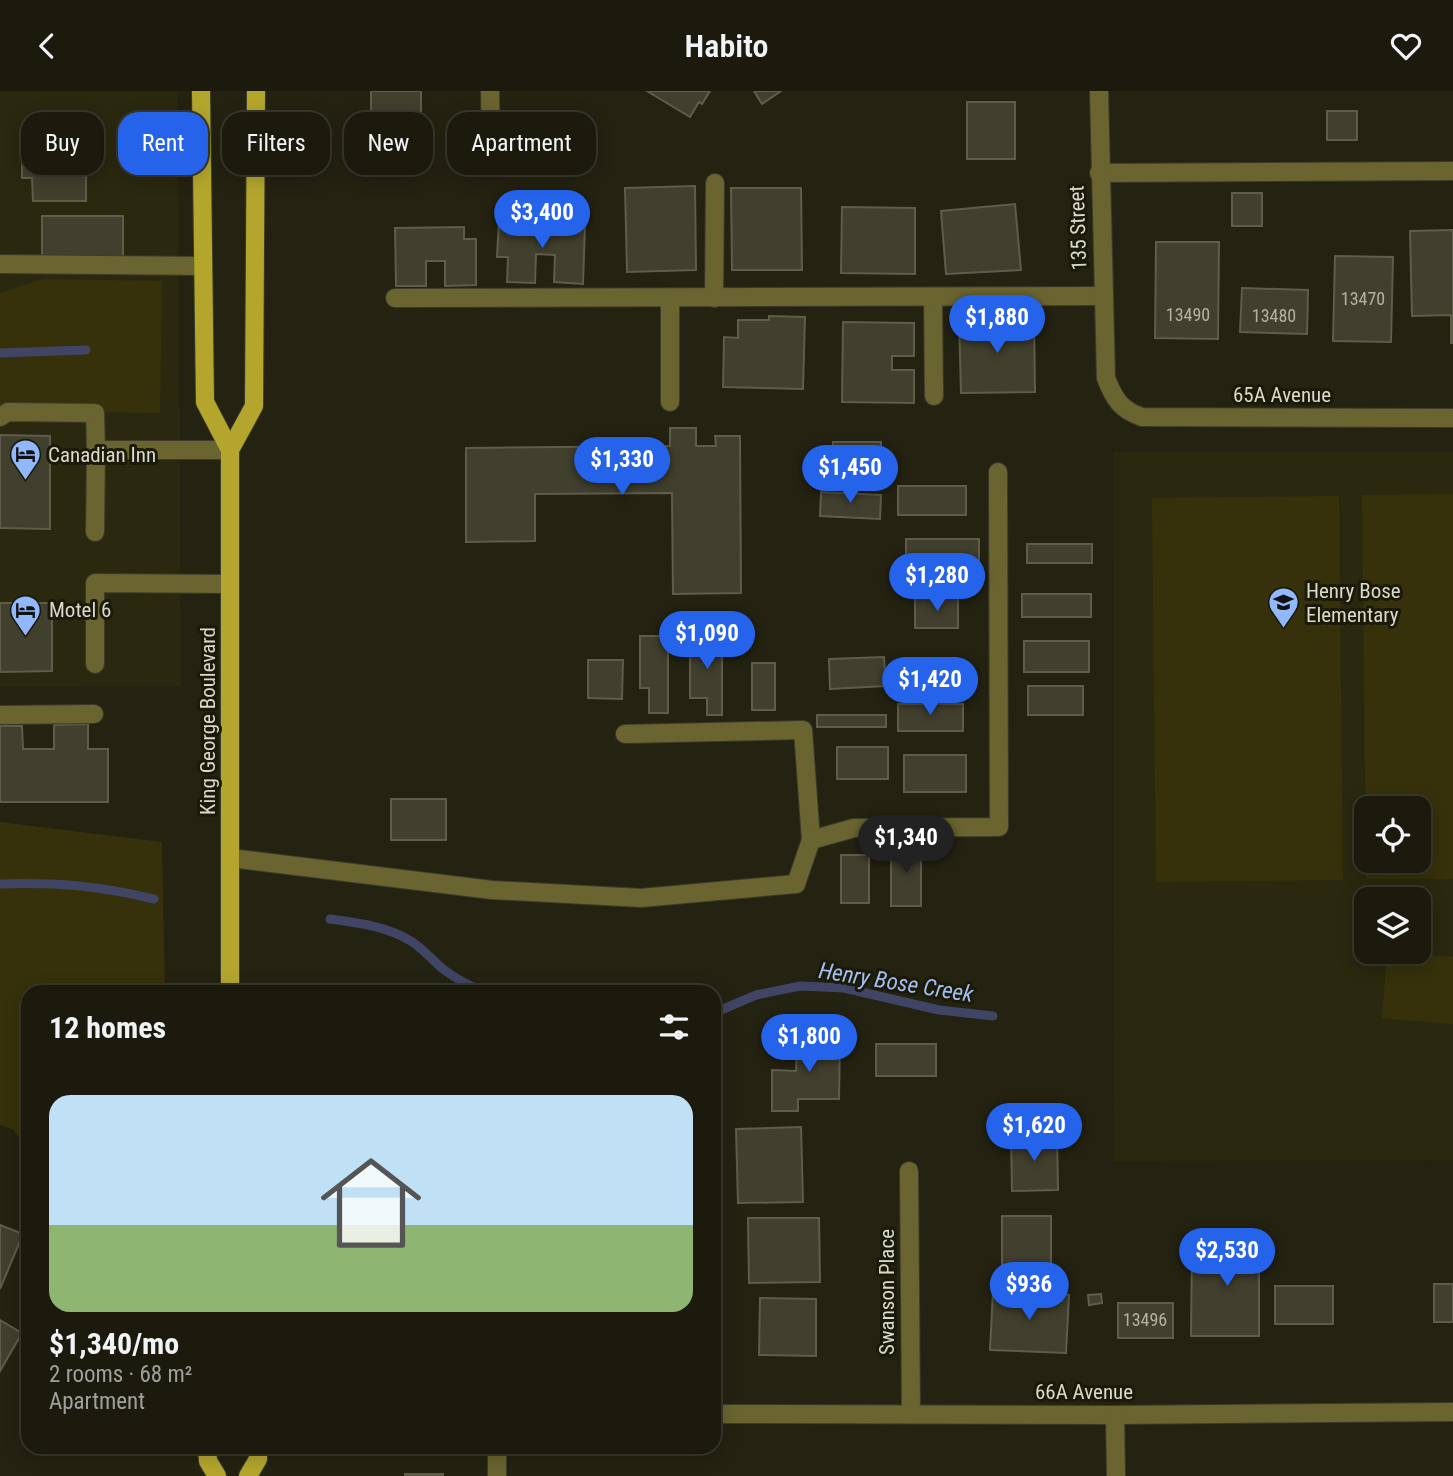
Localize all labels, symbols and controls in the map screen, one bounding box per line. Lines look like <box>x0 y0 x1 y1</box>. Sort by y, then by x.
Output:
icon: back <box>28 27 66 65</box>
text: Habito <box>685 27 768 65</box>
icon: heart <box>1387 27 1425 65</box>
chip: Buy <box>21 112 104 175</box>
chip: Rent <box>118 112 208 175</box>
chip: Filters <box>222 112 330 175</box>
chip: New <box>344 112 433 175</box>
chip: Apartment <box>447 112 596 175</box>
street label: 135 Street <box>1065 185 1091 271</box>
pin: $3,400 <box>485 191 599 250</box>
text: $3,400 <box>510 199 574 226</box>
house number: 13470 <box>1341 288 1385 309</box>
pin: $1,880 <box>940 295 1054 355</box>
text: $1,880 <box>965 304 1029 331</box>
house number: 13490 <box>1166 304 1210 325</box>
house number: 13480 <box>1252 305 1296 326</box>
street label: 65A Avenue <box>1233 383 1331 407</box>
pin: $1,330 <box>565 437 679 497</box>
hotel icon: Canadian Inn <box>8 438 42 482</box>
place label: Canadian Inn <box>48 443 156 467</box>
pin: $1,450 <box>793 445 907 505</box>
text: $1,330 <box>590 446 654 473</box>
text: $1,450 <box>818 454 882 481</box>
pin: $1,280 <box>880 553 994 613</box>
text: $1,280 <box>905 562 969 589</box>
place label: Henry Bose Elementary <box>1306 579 1401 627</box>
school or university icon: Henry Bose Elementary <box>1266 586 1300 630</box>
hotel icon: Motel 6 <box>9 593 43 637</box>
place label: Motel 6 <box>49 598 111 622</box>
pin: $1,090 <box>650 611 764 671</box>
text: $1,090 <box>675 620 739 647</box>
street label: King George Boulevard <box>196 627 220 815</box>
pin: $1,420 <box>873 657 987 717</box>
text: $1,420 <box>898 666 962 693</box>
map controls <box>1354 796 1431 964</box>
button: locate <box>1354 796 1431 873</box>
pin: $1,340 <box>849 815 963 875</box>
text: $1,340 <box>874 824 938 851</box>
button: layers <box>1354 887 1431 964</box>
water label: Henry Bose Creek <box>817 957 976 1008</box>
icon: filters <box>655 1008 693 1046</box>
text: 12 homes <box>49 1010 166 1045</box>
pin: $1,800 <box>752 1014 866 1074</box>
text: $1,800 <box>777 1023 841 1050</box>
pin: $1,620 <box>977 1103 1091 1163</box>
text: $1,620 <box>1002 1112 1066 1139</box>
icon: home <box>308 1140 434 1266</box>
street label: Swanson Place <box>875 1229 899 1355</box>
pin: $2,530 <box>1170 1229 1284 1288</box>
text: $2,530 <box>1195 1237 1259 1264</box>
pin: $936 <box>988 1263 1070 1322</box>
text: $936 <box>1006 1271 1052 1298</box>
house number: 13496 <box>1123 1309 1167 1330</box>
text: $1,340/mo <box>49 1326 179 1361</box>
text: 2 rooms · 68 m² <box>49 1361 192 1388</box>
street label: 66A Avenue <box>1035 1380 1133 1404</box>
text: Apartment <box>49 1388 145 1415</box>

